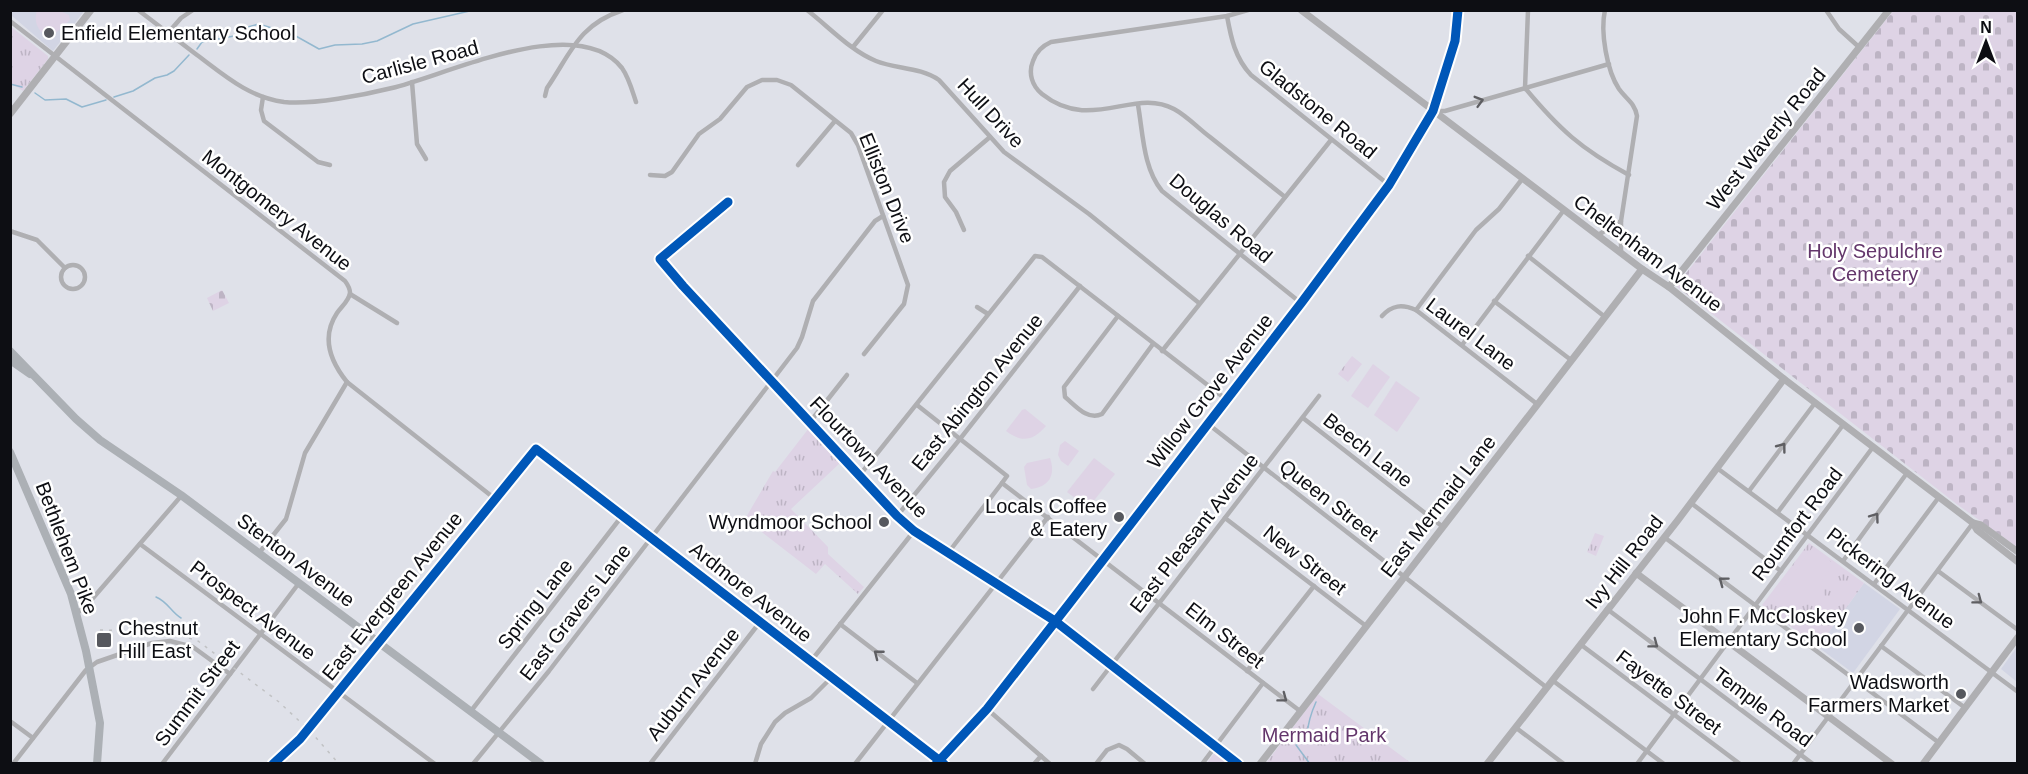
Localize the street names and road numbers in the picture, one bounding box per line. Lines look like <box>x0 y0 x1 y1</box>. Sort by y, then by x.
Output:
street label: Carlisle Road <box>359 36 481 88</box>
street label: Gladstone Road <box>1255 55 1381 163</box>
street label: West Waverly Road <box>1702 64 1830 214</box>
street label: Hull Drive <box>953 74 1029 152</box>
street label: Elliston Drive <box>855 130 919 246</box>
street label: Montgomery Avenue <box>198 145 356 275</box>
street label: Douglas Road <box>1165 169 1277 267</box>
street label: Cheltenham Avenue <box>1570 190 1726 316</box>
street label: Laurel Lane <box>1422 293 1520 375</box>
street label: East Abington Avenue <box>907 309 1047 475</box>
street label: Willow Grove Avenue <box>1143 309 1277 473</box>
street label: Flourtown Avenue <box>806 392 932 522</box>
street label: Beech Lane <box>1319 408 1417 492</box>
street label: East Mermaid Lane <box>1376 431 1500 581</box>
street label: East Pleasant Avenue <box>1125 449 1263 617</box>
street label: Queen Street <box>1275 455 1383 546</box>
street label: Roumfort Road <box>1747 463 1847 585</box>
street label: Bethlehem Pike <box>32 479 102 617</box>
street label: East Evergreen Avenue <box>317 508 467 684</box>
street label: Stenton Avenue <box>233 509 359 611</box>
street label: Ivy Hill Road <box>1581 511 1667 613</box>
street label: New Street <box>1259 521 1351 599</box>
street label: Pickering Avenue <box>1823 523 1959 633</box>
street label: Ardmore Avenue <box>686 538 816 646</box>
street label: East Gravers Lane <box>515 540 635 684</box>
street label: Spring Lane <box>493 555 577 653</box>
street label: Prospect Avenue <box>186 556 320 664</box>
street label: Elm Street <box>1181 598 1269 673</box>
street label: Auburn Avenue <box>642 623 744 745</box>
street label: Summit Street <box>150 635 244 750</box>
street label: Fayette Street <box>1612 645 1726 739</box>
street label: Temple Road <box>1709 663 1817 751</box>

